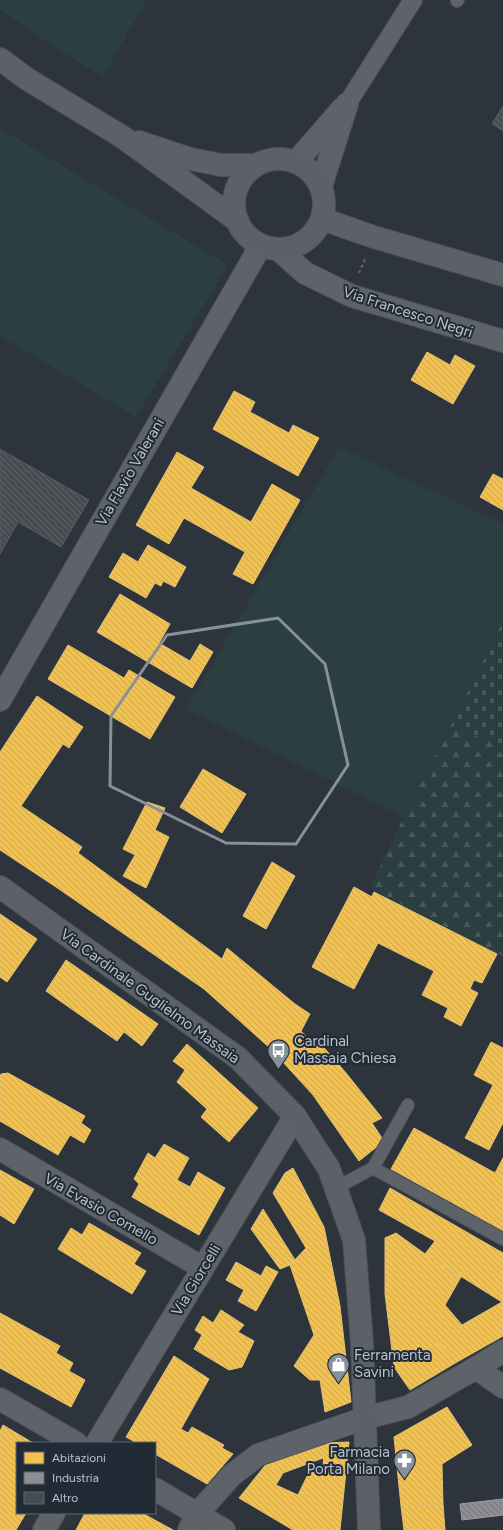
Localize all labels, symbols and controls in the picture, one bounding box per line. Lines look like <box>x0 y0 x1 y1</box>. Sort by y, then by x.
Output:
street label: Via Francesco Negri <box>341 283 475 341</box>
street label: Via Flavio Valerani <box>92 415 168 529</box>
street label: Via Cardinale Guglielmo Massaia <box>57 925 243 1067</box>
place label: Cardinal Massaia Chiesa <box>294 1032 396 1067</box>
bus stop icon: Cardinal Massaia Chiesa <box>266 1037 292 1070</box>
street label: Via Evasio Comello <box>41 1169 161 1249</box>
street label: Via Giorcelli <box>168 1241 224 1319</box>
place label: Ferramenta Savini <box>354 1346 431 1381</box>
shop icon: Ferramenta Savini <box>326 1351 352 1384</box>
legend <box>16 1442 156 1514</box>
place label: Farmacia Porta Milano <box>307 1443 390 1478</box>
pharmacy icon: Farmacia Porta Milano <box>392 1448 418 1481</box>
text: Abitazioni <box>52 1451 106 1465</box>
text: Industria <box>52 1471 99 1485</box>
text: Altro <box>52 1491 78 1505</box>

